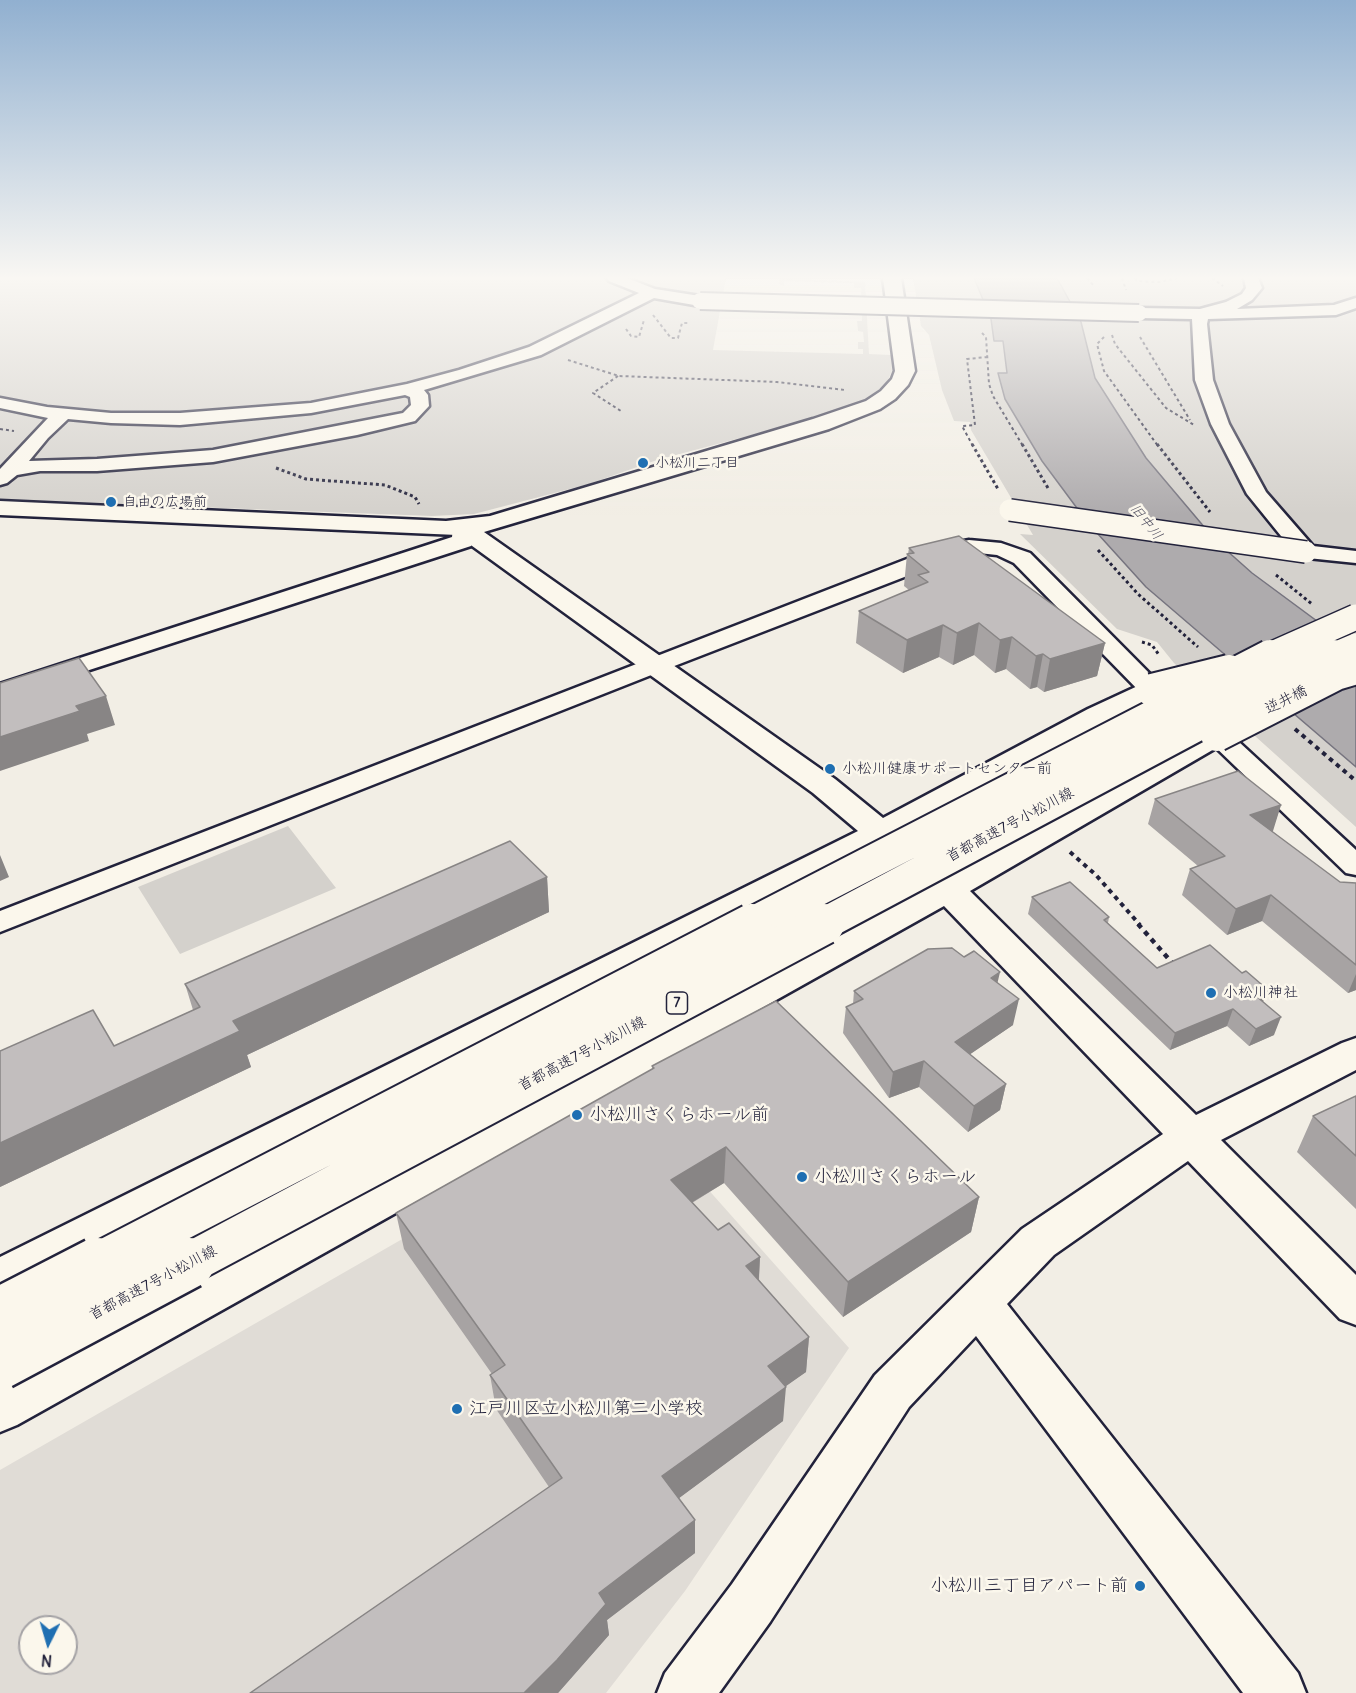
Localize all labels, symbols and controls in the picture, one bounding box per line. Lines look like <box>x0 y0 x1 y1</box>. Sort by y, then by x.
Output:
place label: 小松川二丁目 <box>655 455 739 471</box>
marker: 小松川二丁目 <box>636 456 650 470</box>
place label: 自由の広場前 <box>123 494 207 510</box>
marker: 自由の広場前 <box>104 495 118 509</box>
water label: 旧中川 <box>1126 500 1166 544</box>
street label: 逆井橋 <box>1262 682 1310 718</box>
place label: 小松川健康サポートセンター前 <box>842 760 1052 778</box>
marker: 小松川健康サポートセンター前 <box>823 762 837 776</box>
street label: 首都高速7号小松川線 <box>943 784 1077 866</box>
place label: 小松川神社 <box>1223 984 1298 1002</box>
marker: 小松川神社 <box>1204 986 1218 1000</box>
road number: 7 <box>666 992 688 1014</box>
street label: 首都高速7号小松川線 <box>515 1013 649 1095</box>
place label: 小松川さくらホール前 <box>589 1104 769 1126</box>
marker: 小松川さくらホール前 <box>570 1108 584 1122</box>
place label: 小松川さくらホール <box>814 1166 976 1188</box>
marker: 小松川さくらホール <box>795 1170 809 1184</box>
street label: 首都高速7号小松川線 <box>86 1242 220 1324</box>
place label: 江戸川区立小松川第二小学校 <box>469 1398 703 1420</box>
marker: 江戸川区立小松川第二小学校 <box>450 1402 464 1416</box>
place label: 小松川三丁目アパート前 <box>930 1575 1128 1597</box>
marker: 小松川三丁目アパート前 <box>1133 1579 1147 1593</box>
north arrow <box>18 1615 78 1675</box>
text: N <box>40 1650 53 1671</box>

